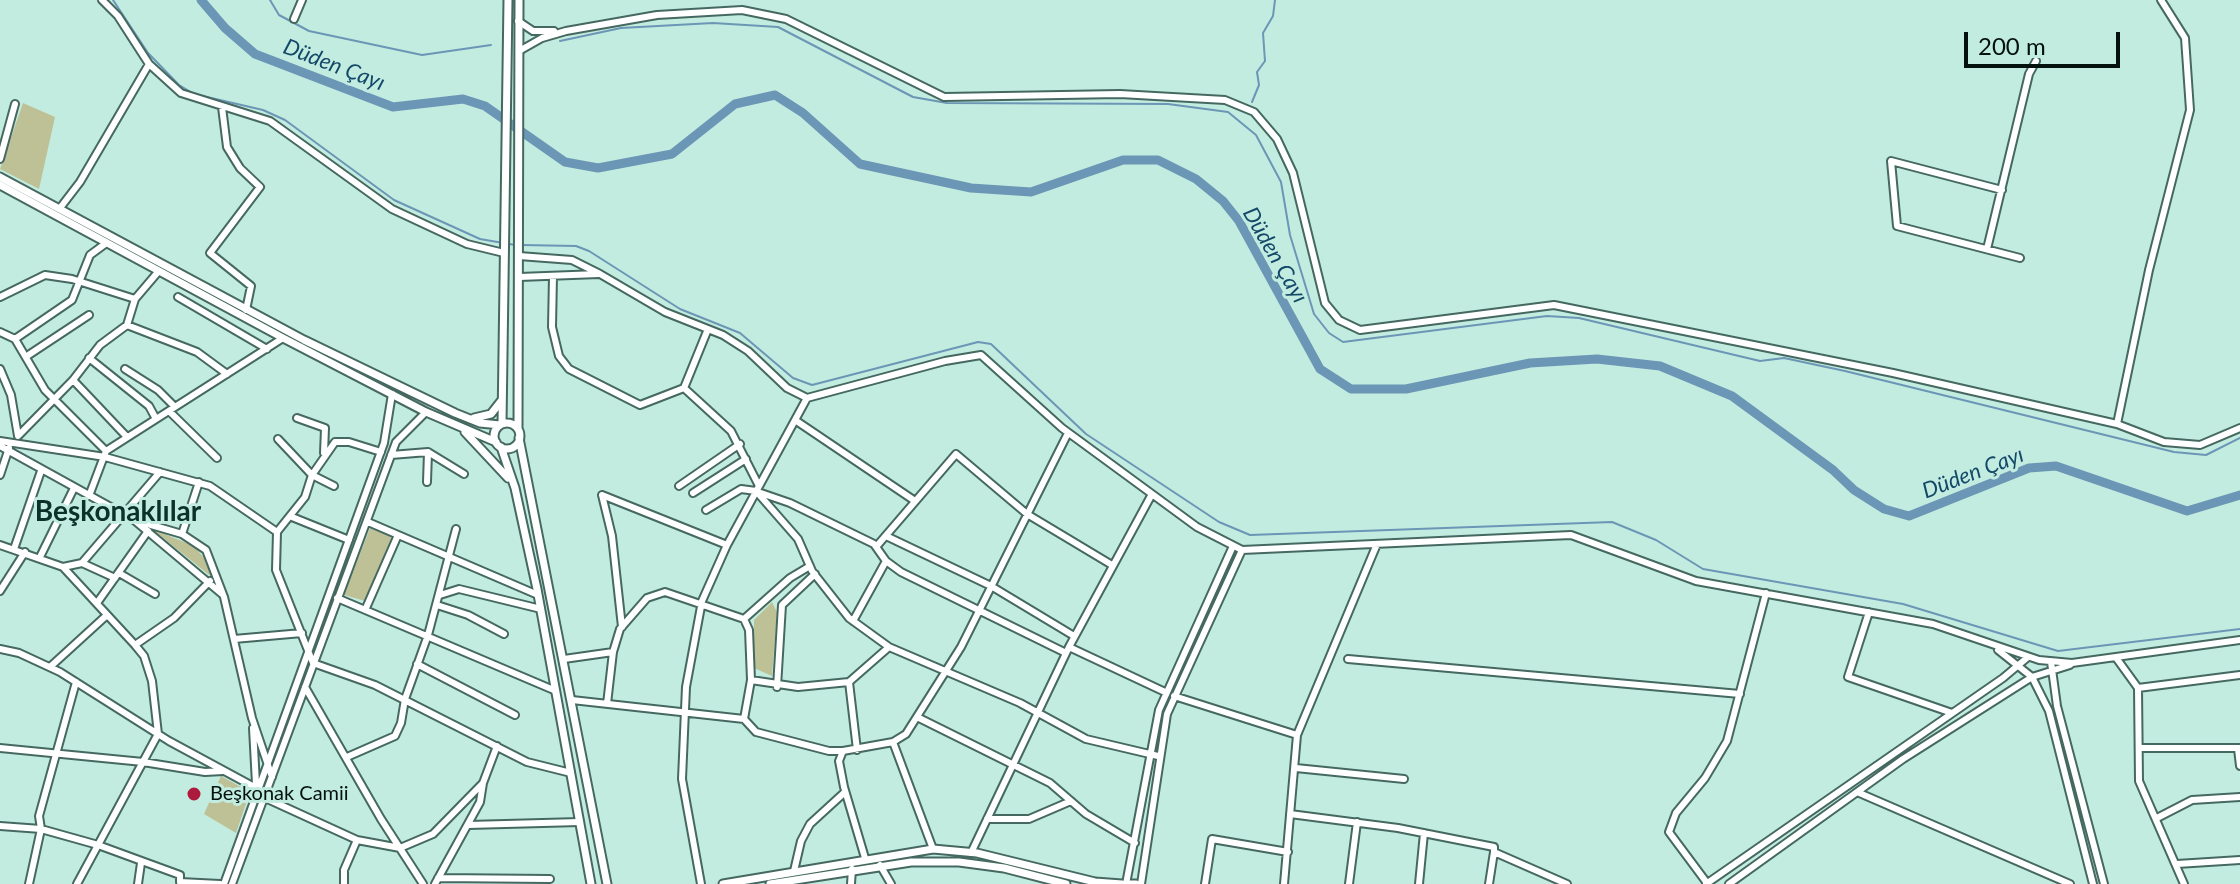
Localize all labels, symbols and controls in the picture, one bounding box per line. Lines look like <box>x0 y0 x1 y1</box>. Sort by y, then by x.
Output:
scale bar <box>1968 16 2124 66</box>
text: 200 m <box>1978 31 2046 60</box>
water label: Düden Çayı <box>280 34 388 96</box>
water label: Düden Çayı <box>1237 202 1313 308</box>
water label: Düden Çayı <box>1919 442 2027 504</box>
district label: Beşkonaklılar <box>35 495 201 529</box>
place label: Beşkonak Camii <box>210 782 349 806</box>
marker: Beşkonak Camii <box>185 785 203 803</box>

